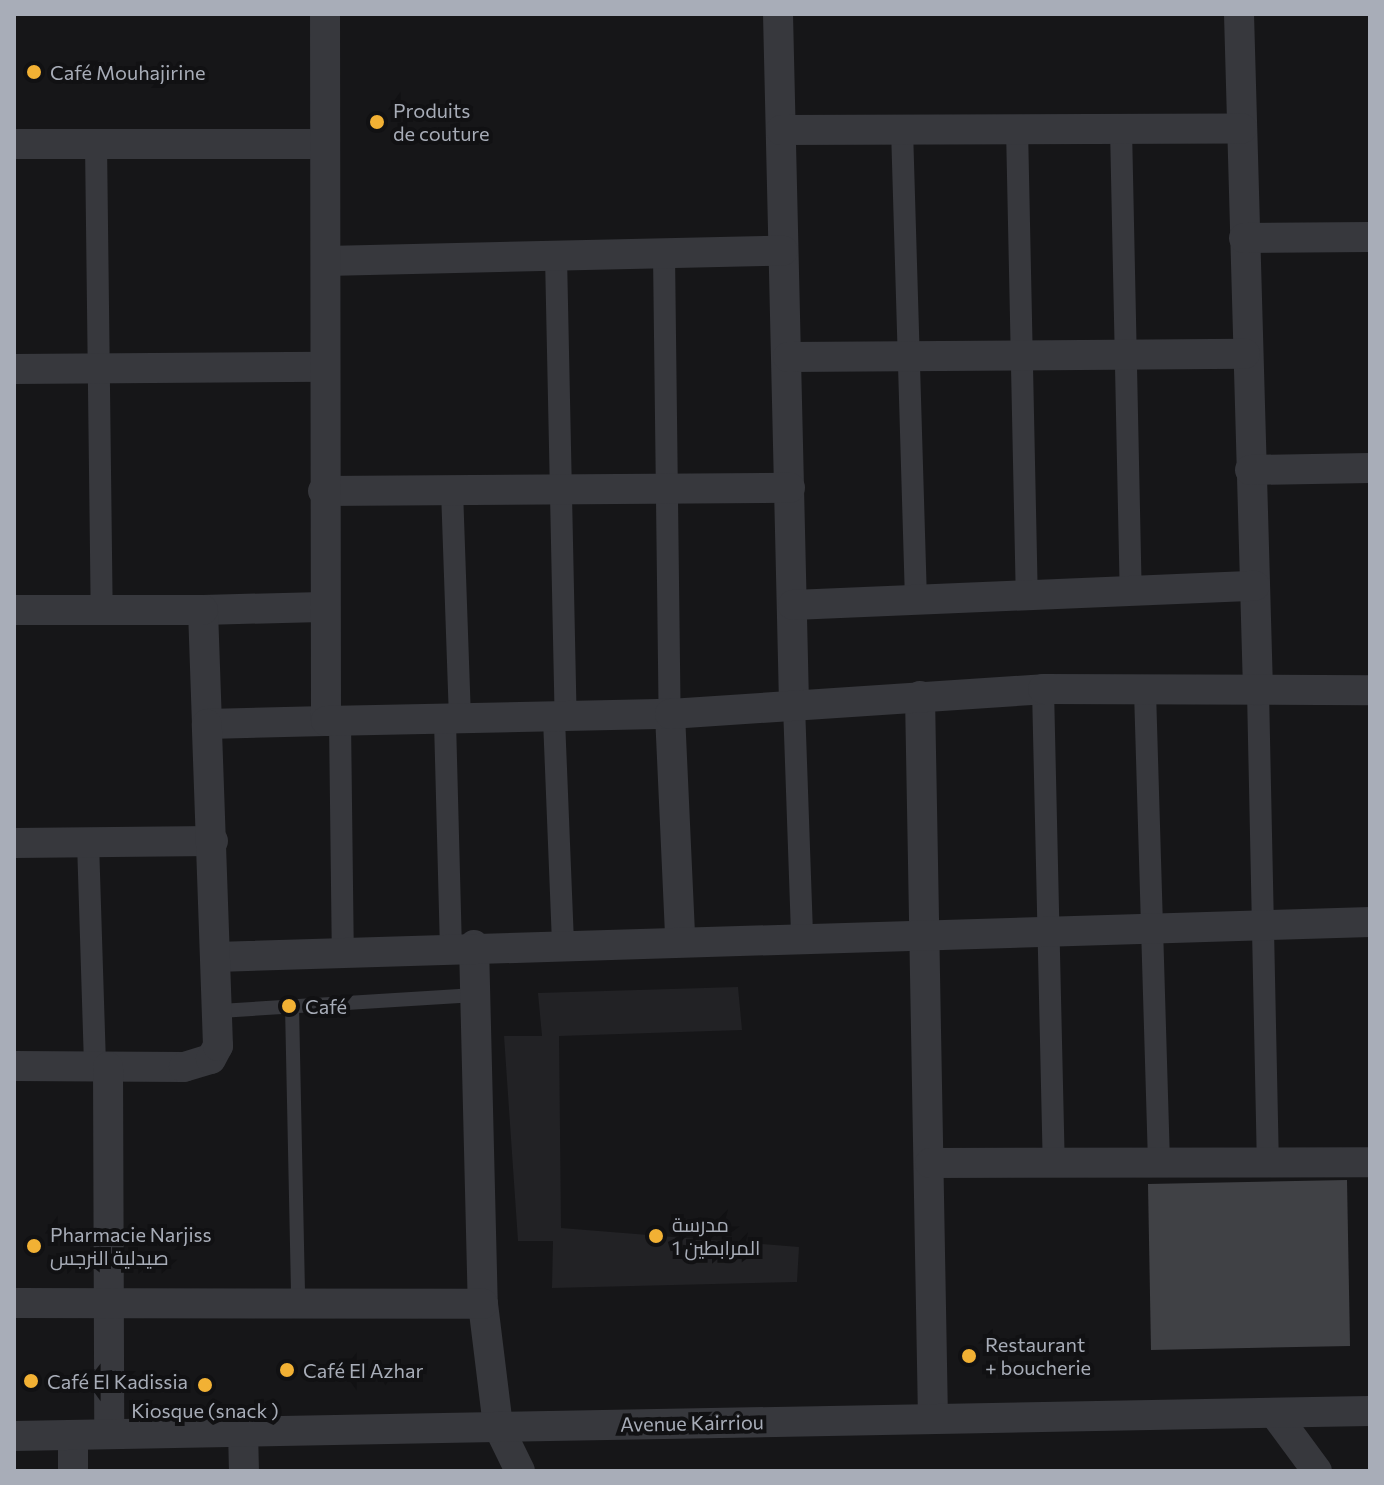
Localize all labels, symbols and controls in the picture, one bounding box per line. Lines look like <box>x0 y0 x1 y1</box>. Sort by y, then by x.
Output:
place label: Café Mouhajirine <box>50 60 205 84</box>
marker: Café Mouhajirine <box>25 63 43 81</box>
place label: Produits de couture <box>393 98 490 145</box>
marker: Produits de couture <box>368 113 386 131</box>
place label: Café <box>305 994 347 1018</box>
marker: Café <box>280 997 298 1015</box>
place label: مدرسة المرابطين 1 <box>672 1212 760 1259</box>
place label: Pharmacie Narjiss صيدلية النرجس <box>50 1222 212 1269</box>
marker: مدرسة المرابطين 1 <box>647 1227 665 1245</box>
marker: Pharmacie Narjiss صيدلية النرجس <box>25 1237 43 1255</box>
place label: Restaurant + boucherie <box>985 1332 1091 1379</box>
marker: Restaurant + boucherie <box>960 1347 978 1365</box>
place label: Café El Azhar <box>303 1358 423 1382</box>
marker: Café El Azhar <box>278 1361 296 1379</box>
place label: Café El Kadissia <box>47 1369 188 1393</box>
marker: Café El Kadissia <box>22 1372 40 1390</box>
marker: Kiosque (snack ) <box>196 1376 214 1394</box>
place label: Kiosque (snack ) <box>131 1398 279 1422</box>
street label: Avenue Kairriou <box>620 1410 764 1436</box>

